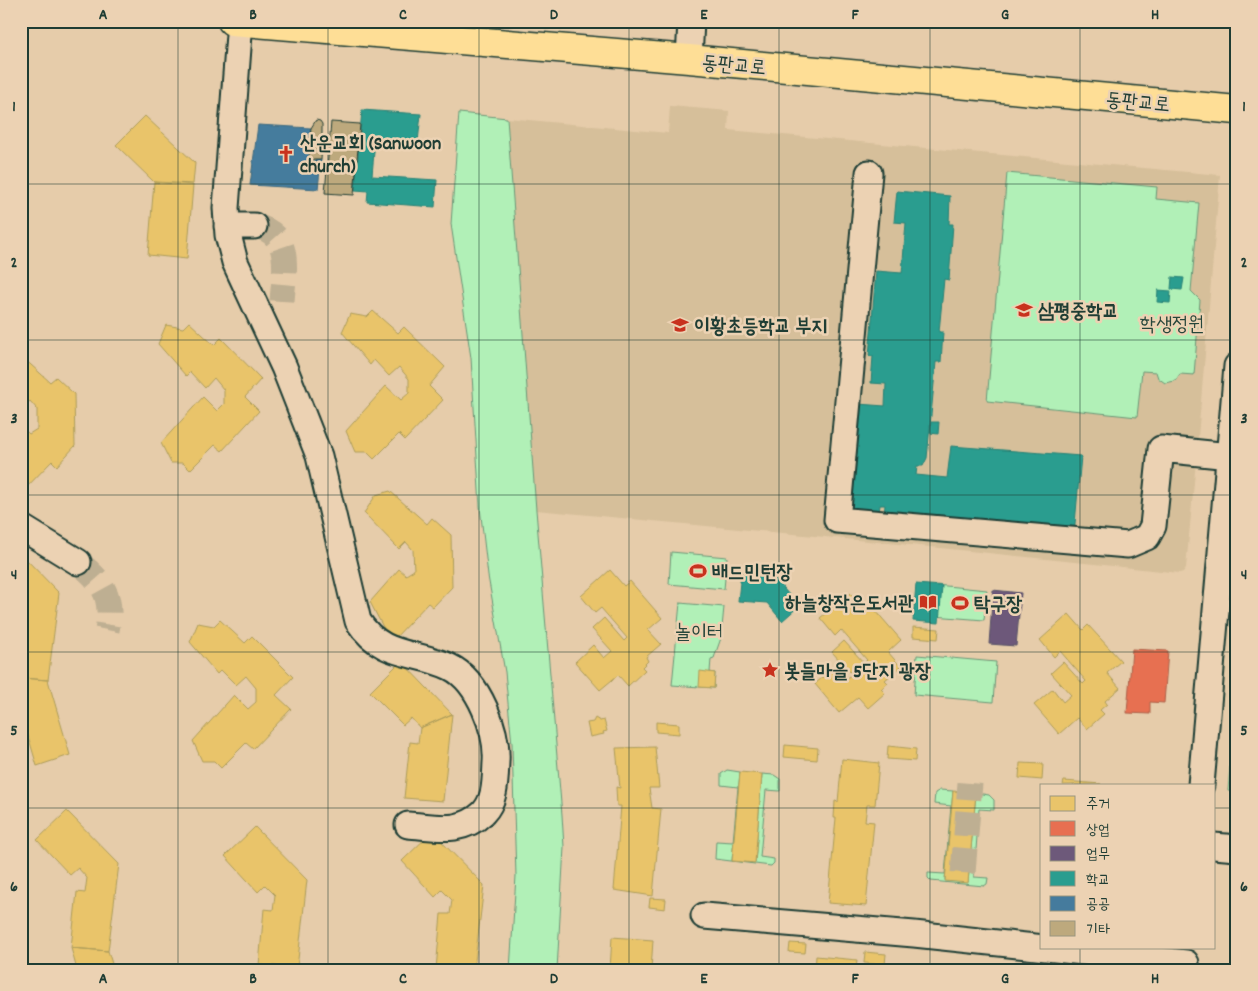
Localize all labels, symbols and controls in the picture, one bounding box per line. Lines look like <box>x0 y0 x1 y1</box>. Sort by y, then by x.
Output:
text: A <box>99 4 108 27</box>
text: B <box>249 4 257 27</box>
text: C <box>399 4 407 27</box>
text: D <box>550 4 559 27</box>
text: E <box>700 4 708 27</box>
text: F <box>851 4 859 27</box>
text: G <box>1001 4 1009 27</box>
text: H <box>1151 4 1159 27</box>
street label: 동판교로 <box>700 50 767 84</box>
street label: 동판교로 <box>1104 87 1171 121</box>
text: 1 <box>12 96 16 119</box>
text: 1 <box>1242 96 1246 119</box>
place label: 산운교회 (Sanwoon church) <box>300 131 441 182</box>
church icon: 산운교회 (Sanwoon church) <box>276 144 296 164</box>
text: 2 <box>11 252 18 275</box>
text: 2 <box>1241 252 1248 275</box>
place label: 삼평중학교 <box>1038 299 1118 327</box>
school or university icon: 삼평중학교 <box>1014 300 1034 320</box>
park label: 학생정원 <box>1140 312 1204 340</box>
place label: 이황초등학교 부지 <box>694 314 827 342</box>
school or university icon: 이황초등학교 부지 <box>670 315 690 335</box>
text: 3 <box>10 408 18 431</box>
text: 3 <box>1240 408 1248 431</box>
place label: 배드민턴장 <box>712 560 792 588</box>
sports icon: 배드민턴장 <box>688 561 708 581</box>
text: 4 <box>11 564 17 587</box>
text: 4 <box>1241 564 1247 587</box>
place label: 하늘창작은도서관 <box>785 591 914 619</box>
library icon: 하늘창작은도서관 <box>918 592 938 612</box>
place label: 탁구장 <box>974 592 1022 620</box>
sports icon: 탁구장 <box>950 593 970 613</box>
park label: 놀이터 <box>675 620 723 648</box>
place label: 봇들마을 5단지 광장 <box>784 659 931 687</box>
place icon: 봇들마을 5단지 광장 <box>760 660 780 680</box>
text: 5 <box>10 720 18 743</box>
text: 5 <box>1240 720 1248 743</box>
legend <box>1040 784 1216 948</box>
text: 주거 <box>1086 794 1110 816</box>
text: 상업 <box>1086 820 1110 842</box>
text: 업무 <box>1086 844 1110 866</box>
text: 학교 <box>1086 870 1110 892</box>
text: 6 <box>10 876 18 899</box>
text: 6 <box>1240 876 1248 899</box>
text: 공공 <box>1086 894 1110 916</box>
text: 기타 <box>1086 920 1110 942</box>
text: A <box>99 968 108 991</box>
text: B <box>249 968 257 991</box>
text: C <box>399 968 407 991</box>
text: D <box>550 968 559 991</box>
text: E <box>700 968 708 991</box>
text: F <box>851 968 859 991</box>
text: G <box>1001 968 1009 991</box>
text: H <box>1151 968 1159 991</box>

